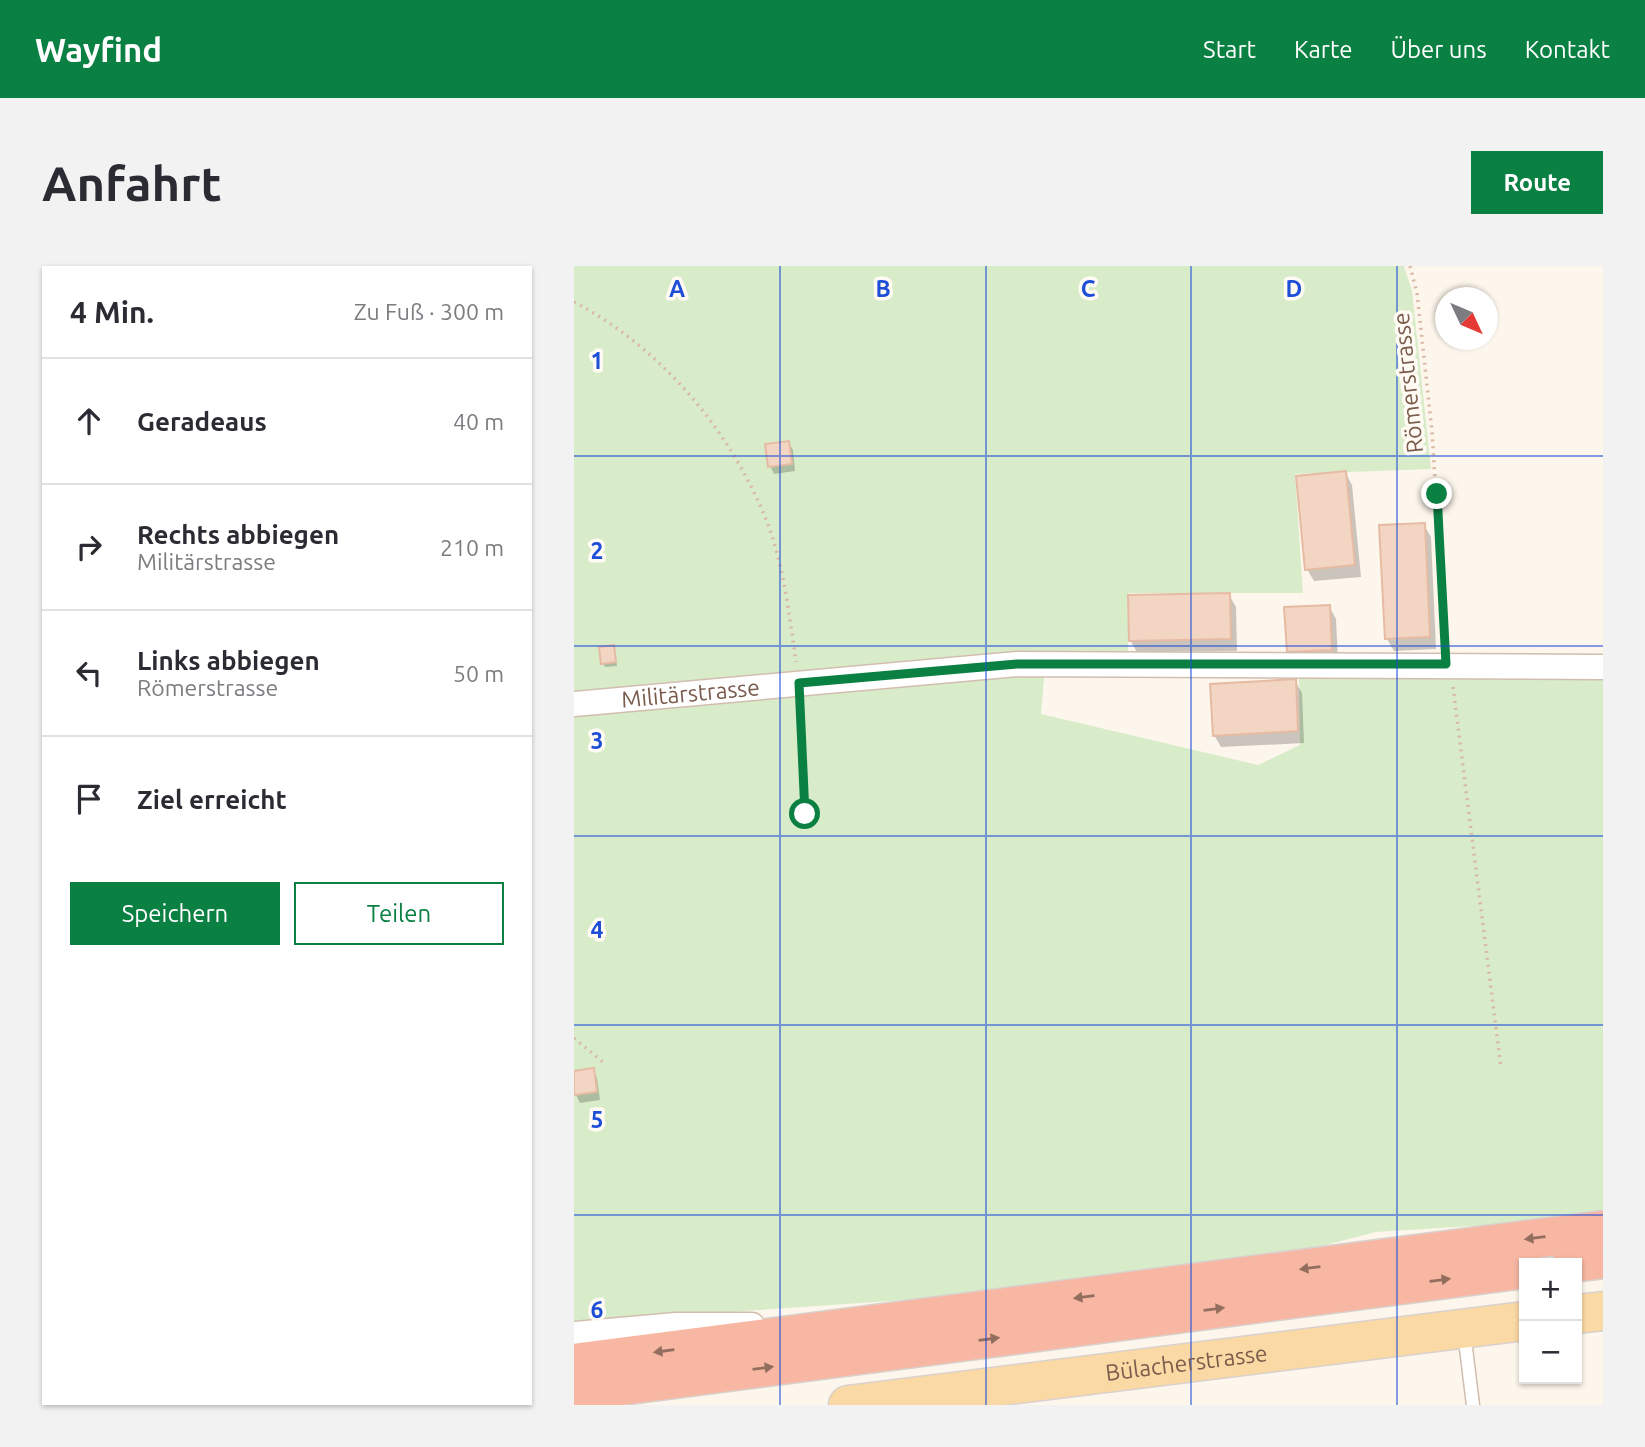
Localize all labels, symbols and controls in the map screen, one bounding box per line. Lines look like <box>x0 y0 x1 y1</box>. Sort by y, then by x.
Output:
text: Wayfind <box>35 31 162 68</box>
text: Start <box>1203 36 1256 63</box>
text: Karte <box>1294 36 1353 63</box>
text: Über uns <box>1391 36 1487 63</box>
text: Kontakt <box>1525 36 1610 63</box>
button: Route <box>1471 151 1603 214</box>
text: Anfahrt <box>42 155 222 210</box>
text: A <box>669 276 685 301</box>
text: B <box>875 276 891 301</box>
text: C <box>1081 276 1096 301</box>
text: D <box>1286 276 1302 301</box>
north arrow <box>1435 287 1498 350</box>
text: 4 Min. <box>70 295 154 329</box>
text: Zu Fuß · 300 m <box>354 299 504 324</box>
street label: Römerstrasse <box>1388 312 1427 455</box>
text: 1 <box>591 348 603 373</box>
icon: ahead <box>70 402 108 440</box>
text: Geradeaus <box>137 407 267 436</box>
text: 40 m <box>453 409 504 434</box>
route end <box>1421 478 1452 509</box>
text: Rechts abbiegen <box>137 520 339 549</box>
icon: right <box>70 528 108 566</box>
text: 210 m <box>440 535 504 560</box>
text: 2 <box>591 538 603 563</box>
text: Militärstrasse <box>137 549 276 574</box>
text: Links abbiegen <box>137 646 320 675</box>
icon: left <box>70 654 108 692</box>
text: 50 m <box>453 661 504 686</box>
street label: Militärstrasse <box>620 674 761 712</box>
text: Römerstrasse <box>137 675 278 700</box>
text: 3 <box>591 728 603 753</box>
icon: arrive <box>70 780 108 818</box>
text: Ziel erreicht <box>137 785 287 814</box>
route start <box>789 798 820 829</box>
button: Speichern <box>70 882 280 945</box>
button: Teilen <box>294 882 504 945</box>
text: 4 <box>591 917 604 942</box>
text: 5 <box>591 1107 603 1132</box>
one-way arrow <box>1524 1233 1546 1244</box>
map controls <box>1519 1258 1582 1384</box>
button: + <box>1519 1258 1582 1321</box>
one-way arrow <box>1299 1262 1321 1273</box>
one-way arrow <box>1429 1275 1451 1286</box>
one-way arrow <box>1073 1291 1095 1302</box>
text: 6 <box>591 1297 604 1322</box>
one-way arrow <box>1204 1304 1226 1315</box>
button: − <box>1519 1321 1582 1384</box>
one-way arrow <box>978 1333 1000 1344</box>
street label: Bülacherstrasse <box>1104 1340 1269 1385</box>
one-way arrow <box>653 1346 675 1357</box>
one-way arrow <box>752 1362 774 1373</box>

